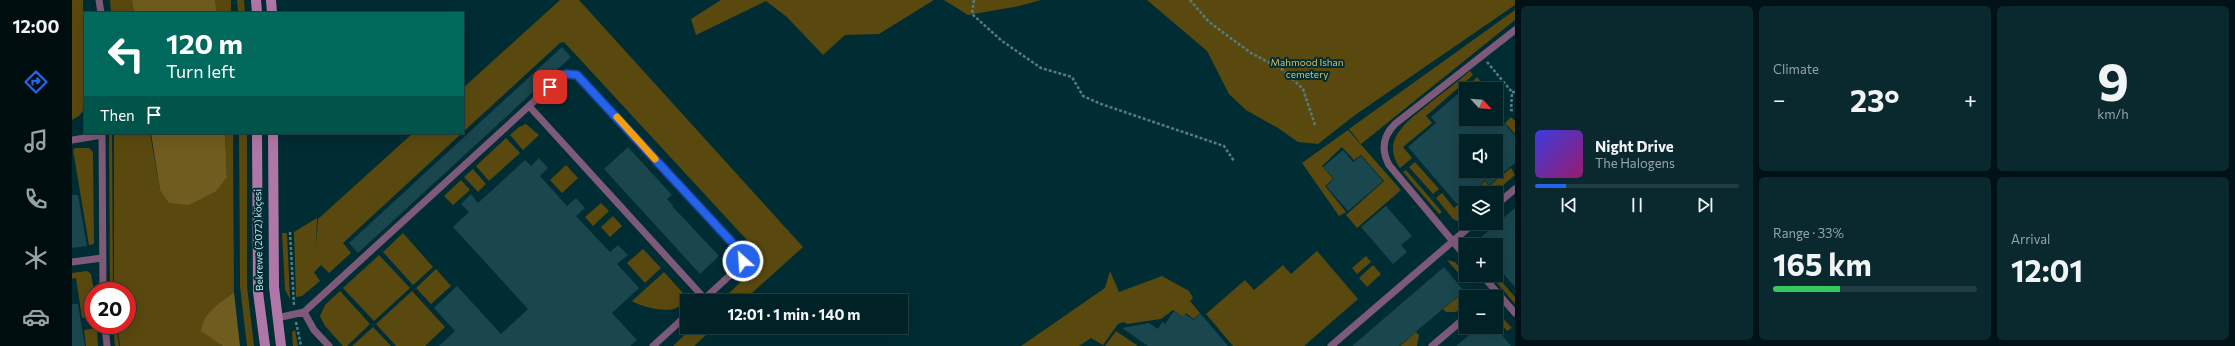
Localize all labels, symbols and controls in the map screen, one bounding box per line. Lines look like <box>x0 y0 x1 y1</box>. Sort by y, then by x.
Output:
text: 12:00 <box>12 15 60 37</box>
text: 120 m <box>166 26 243 60</box>
icon: left <box>100 28 152 80</box>
text: 9 <box>2097 48 2129 112</box>
park label: Mahmood Ishan cemetery <box>1271 56 1343 80</box>
text: Turn left <box>166 60 235 82</box>
text: Climate <box>1773 61 1819 77</box>
icon: directions <box>22 68 50 96</box>
pin <box>533 70 567 104</box>
icon: arrive <box>539 76 561 98</box>
text: 23° <box>1850 81 1900 118</box>
north arrow <box>1459 82 1503 126</box>
map controls <box>1459 82 1503 334</box>
text: − <box>1773 86 1786 113</box>
text: + <box>1964 86 1977 113</box>
icon: arrive <box>143 104 165 126</box>
text: Then <box>100 106 135 124</box>
text: km/h <box>2097 106 2129 122</box>
icon: music <box>22 127 50 155</box>
button: sound <box>1459 134 1503 178</box>
text: Night Drive <box>1595 137 1674 155</box>
text: The Halogens <box>1595 155 1675 171</box>
icon: phone <box>22 185 50 213</box>
button: layers <box>1459 186 1503 230</box>
street label: Bekrewe (2072) köçesi <box>251 189 265 291</box>
icon: previous <box>1558 194 1580 216</box>
icon: pause <box>1626 194 1648 216</box>
icon: next <box>1694 194 1716 216</box>
text: Range · 33% <box>1773 225 1844 241</box>
text: Arrival <box>2011 231 2050 247</box>
button: + <box>1459 238 1503 282</box>
position arrow <box>722 240 764 282</box>
icon: climate <box>22 244 50 272</box>
text: 165 km <box>1773 245 1872 282</box>
text: 12:01 <box>2011 251 2083 288</box>
speed limit sign: 20 <box>84 282 136 334</box>
button: − <box>1459 290 1503 334</box>
icon: car <box>22 303 50 331</box>
text: 12:01 · 1 min · 140 m <box>728 305 860 323</box>

